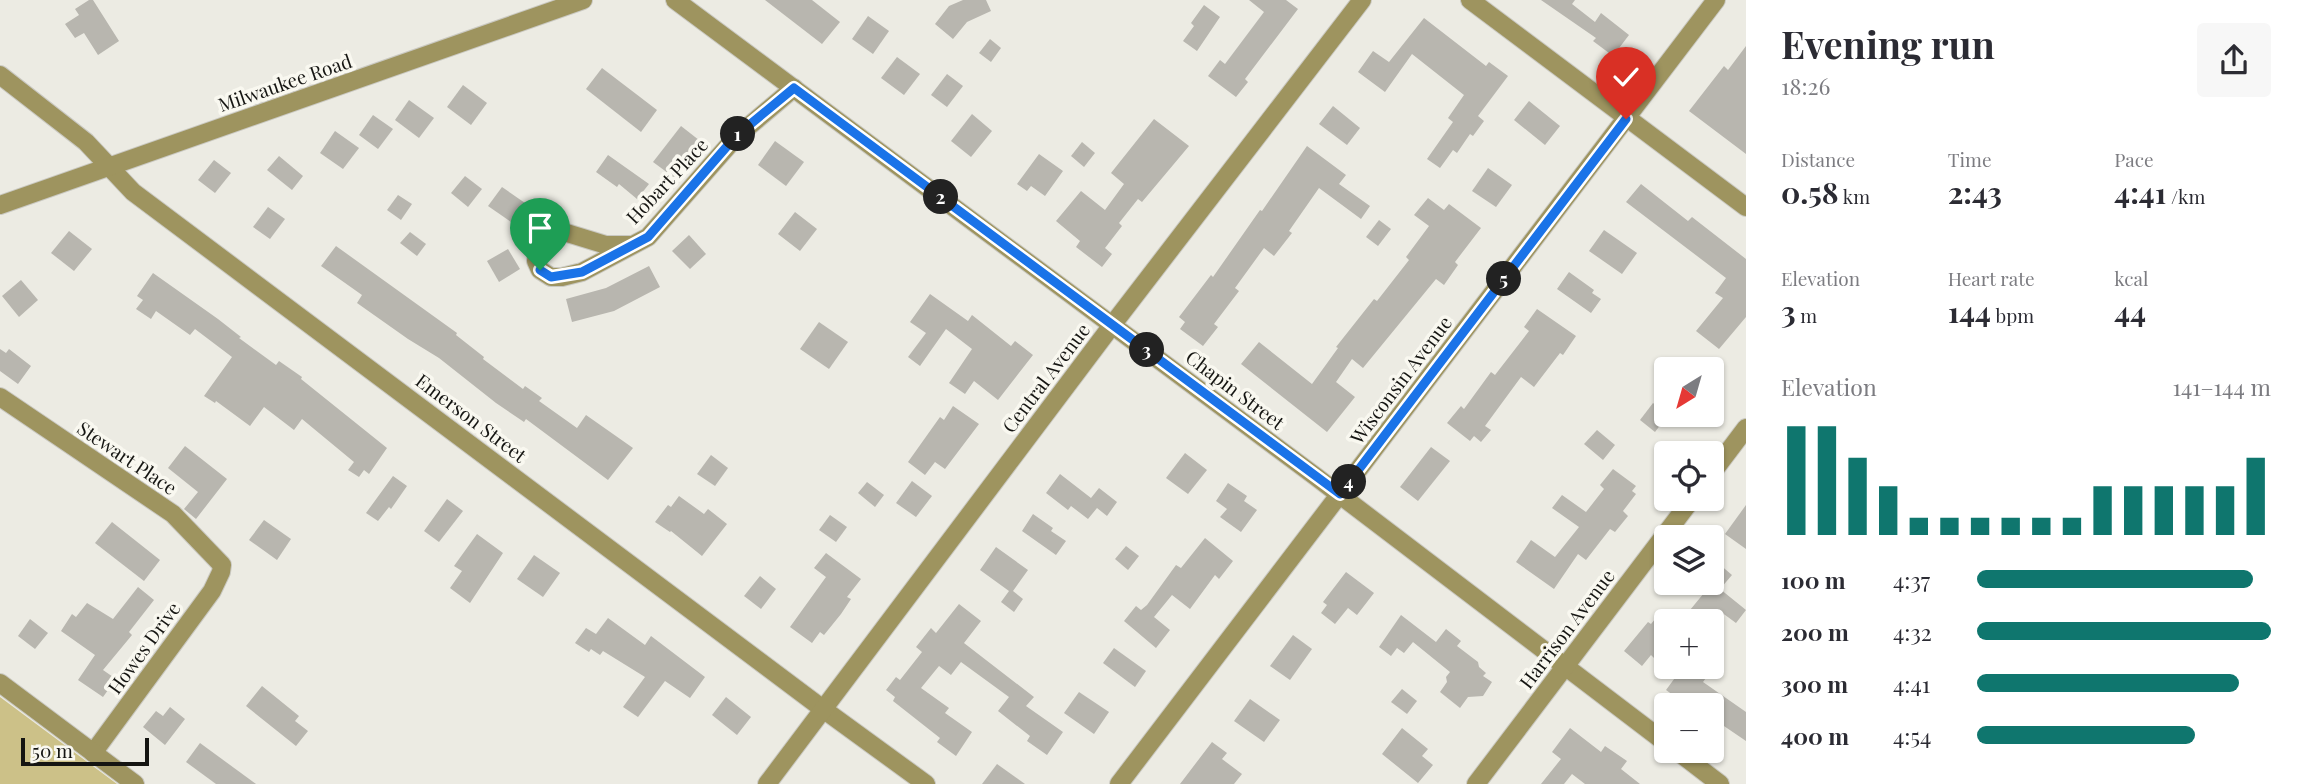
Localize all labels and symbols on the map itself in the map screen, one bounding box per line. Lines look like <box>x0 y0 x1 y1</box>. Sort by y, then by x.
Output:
street label: Milwaukee Road <box>214 47 355 117</box>
pin <box>1596 47 1656 119</box>
pin: 1 <box>720 116 756 152</box>
street label: Hobart Place <box>620 132 713 229</box>
pin: 2 <box>923 180 958 214</box>
pin <box>510 198 570 270</box>
pin: 5 <box>1486 262 1522 296</box>
street label: Wisconsin Avenue <box>1343 310 1457 450</box>
street label: Central Avenue <box>995 317 1095 437</box>
pin: 3 <box>1130 332 1164 368</box>
street label: Chapin Street <box>1181 343 1291 435</box>
north arrow <box>1654 357 1724 427</box>
street label: Emerson Street <box>411 367 533 468</box>
street label: Stewart Place <box>73 414 182 500</box>
pin: 4 <box>1332 464 1366 500</box>
street label: Harrison Avenue <box>1513 563 1620 693</box>
street label: Howes Drive <box>101 596 185 699</box>
scale bar <box>21 735 149 767</box>

